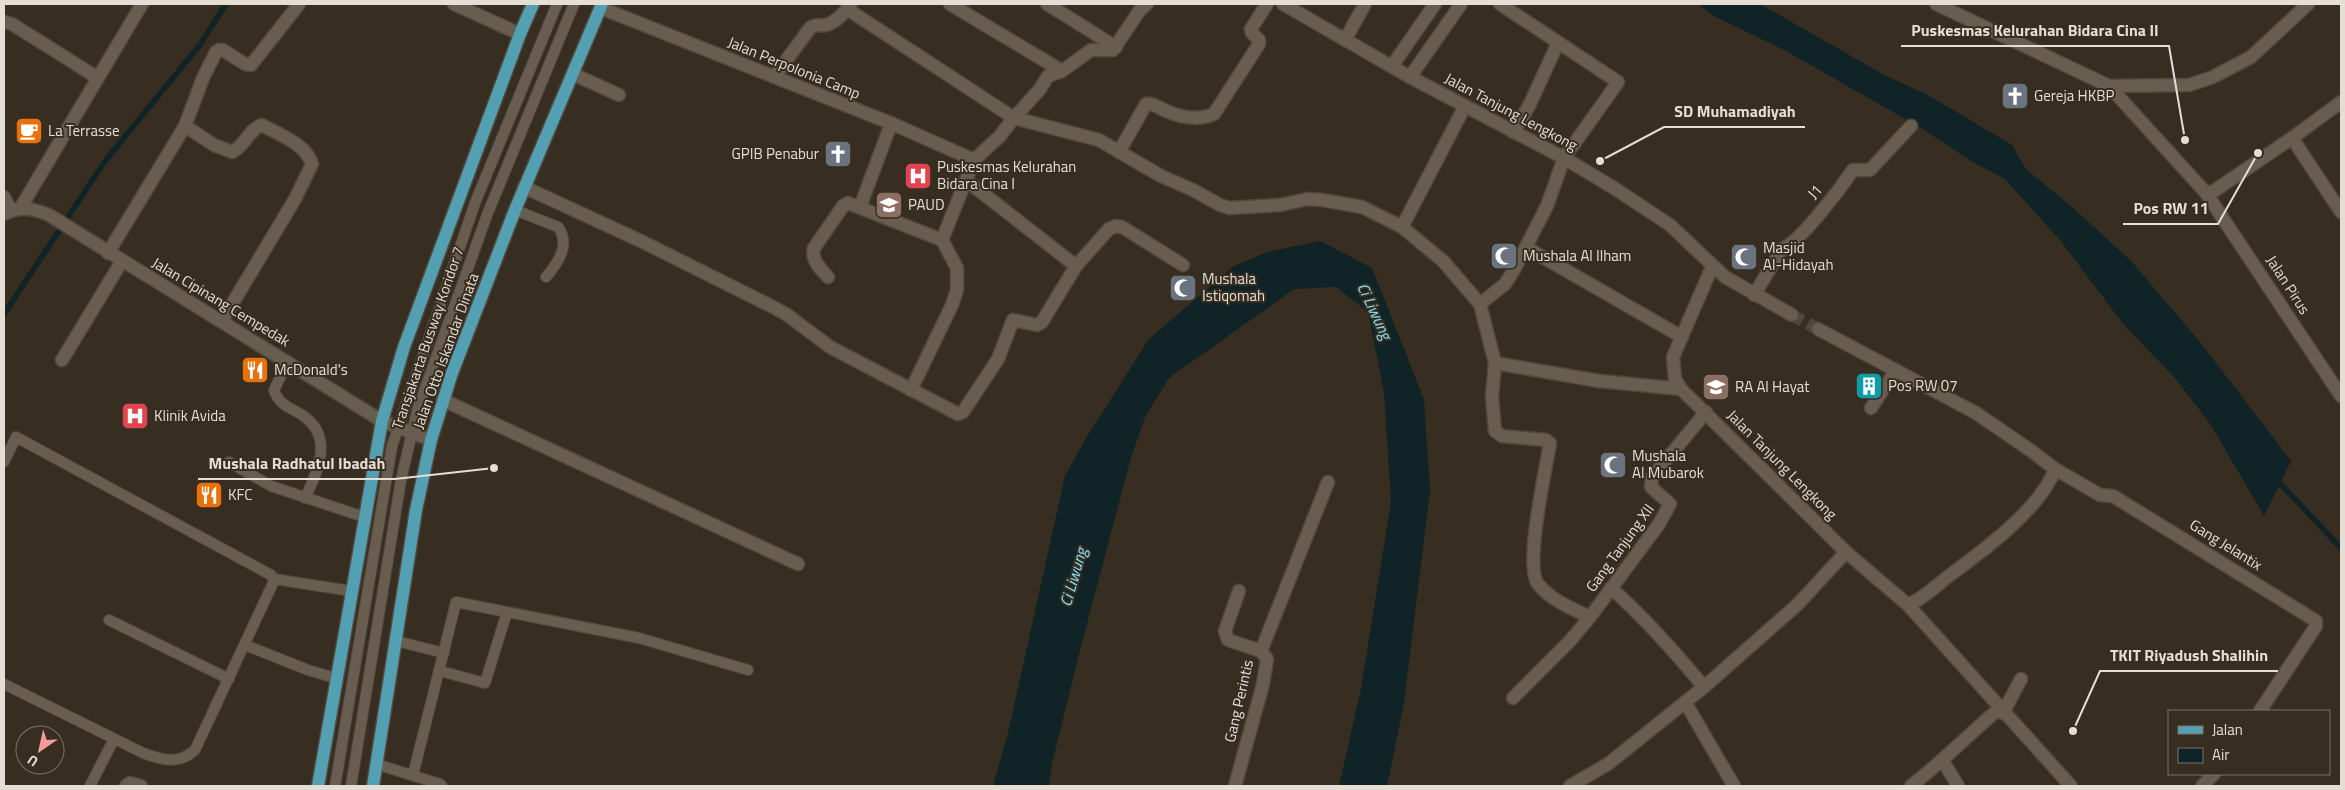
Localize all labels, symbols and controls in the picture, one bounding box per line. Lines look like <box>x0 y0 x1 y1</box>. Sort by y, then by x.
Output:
callout: Puskesmas Kelurahan Bidara Cina II <box>1901 15 2169 46</box>
text: Puskesmas Kelurahan Bidara Cina II <box>1911 18 2159 42</box>
street label: Jalan Perpolonia Camp <box>724 30 864 105</box>
street label: Jalan Tanjung Lengkong <box>1441 67 1582 157</box>
church icon: Gereja HKBP <box>2000 81 2030 111</box>
place label: Gereja HKBP <box>2034 84 2114 107</box>
callout: SD Muhamadiyah <box>1664 96 1805 127</box>
text: SD Muhamadiyah <box>1674 99 1796 123</box>
cafe icon: La Terrasse <box>14 116 44 146</box>
place label: La Terrasse <box>48 119 120 142</box>
church icon: GPIB Penabur <box>823 139 853 169</box>
place label: GPIB Penabur <box>732 142 819 165</box>
place label: Puskesmas Kelurahan Bidara Cina I <box>937 155 1076 195</box>
hospital icon: Puskesmas Kelurahan Bidara Cina I <box>903 161 933 191</box>
street label: J1 <box>1802 179 1827 204</box>
school or university icon: PAUD <box>874 190 904 220</box>
place label: PAUD <box>908 193 945 216</box>
callout: Pos RW 11 <box>2123 193 2218 224</box>
text: Pos RW 11 <box>2133 196 2209 220</box>
place label: Masjid Al-Hidayah <box>1763 236 1833 276</box>
mosque icon: Mushala Al Ilham <box>1489 241 1519 271</box>
mosque icon: Masjid Al-Hidayah <box>1729 242 1759 272</box>
street label: Transjakarta Busway Koridor 7 <box>385 243 470 432</box>
place label: Mushala Al Ilham <box>1523 244 1631 267</box>
street label: Jalan Cipinang Cempedak <box>148 251 295 352</box>
street label: Jalan Pirus <box>2261 251 2316 319</box>
place label: Mushala Istiqomah <box>1202 267 1265 307</box>
street label: Jalan Otto Iskandar Dinata <box>407 269 485 432</box>
mosque icon: Mushala Istiqomah <box>1168 273 1198 303</box>
water label: Ci Liwung <box>1351 279 1400 346</box>
restaurant icon: McDonald's <box>240 355 270 385</box>
place label: McDonald's <box>274 358 348 381</box>
building icon: Pos RW 07 <box>1854 371 1884 401</box>
school or university icon: RA Al Hayat <box>1701 372 1731 402</box>
place label: Pos RW 07 <box>1888 374 1958 397</box>
place label: RA Al Hayat <box>1735 375 1810 398</box>
hospital icon: Klinik Avida <box>120 401 150 431</box>
place label: Klinik Avida <box>154 404 226 427</box>
street label: Jalan Tanjung Lengkong <box>1722 404 1843 525</box>
place label: Mushala Al Mubarok <box>1632 444 1704 484</box>
callout: Mushala Radhatul Ibadah <box>198 448 395 479</box>
mosque icon: Mushala Al Mubarok <box>1598 450 1628 480</box>
text: Mushala Radhatul Ibadah <box>209 451 385 475</box>
restaurant icon: KFC <box>194 480 224 510</box>
place label: KFC <box>228 483 252 506</box>
street label: Gang Tanjung XII <box>1580 499 1659 597</box>
street label: Gang Jelantix <box>2185 513 2267 576</box>
water label: Ci Liwung <box>1053 542 1094 609</box>
callout: TKIT Riyadush Shalihin <box>2100 640 2278 671</box>
text: TKIT Riyadush Shalihin <box>2110 643 2268 667</box>
street label: Gang Perintis <box>1218 657 1259 745</box>
legend <box>2168 710 2330 775</box>
text: Jalan <box>2212 718 2243 741</box>
north arrow <box>15 725 65 775</box>
text: Air <box>2212 743 2229 766</box>
text: U <box>23 750 42 772</box>

